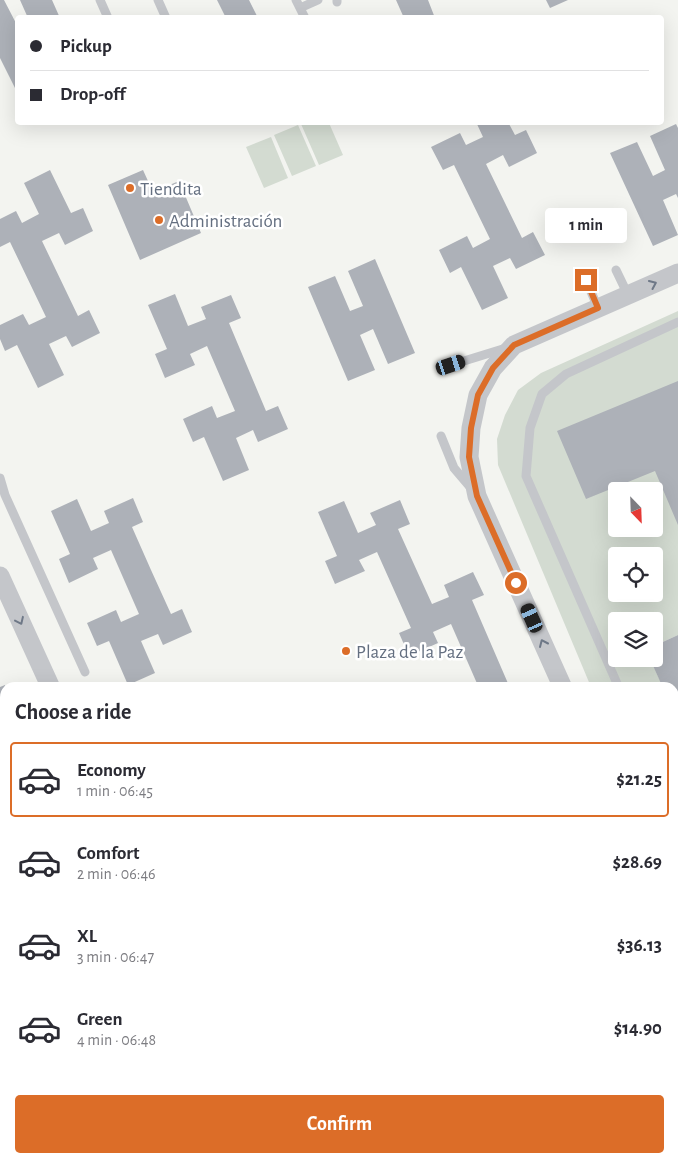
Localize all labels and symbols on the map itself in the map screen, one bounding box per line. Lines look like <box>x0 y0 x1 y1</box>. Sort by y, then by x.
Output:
place label: Tiendita <box>140 180 202 199</box>
marker: Tiendita <box>124 182 136 194</box>
callout: 1 min <box>545 208 627 242</box>
place label: Administración <box>169 212 282 231</box>
marker: Administración <box>153 214 165 226</box>
route end <box>575 269 597 291</box>
one-way arrow <box>648 280 657 291</box>
car <box>434 353 467 377</box>
north arrow <box>608 482 662 538</box>
route start <box>505 572 527 594</box>
car <box>519 601 544 635</box>
one-way arrow <box>14 616 25 625</box>
one-way arrow <box>538 639 549 648</box>
place label: Plaza de la Paz <box>356 643 464 662</box>
marker: Plaza de la Paz <box>340 645 352 657</box>

